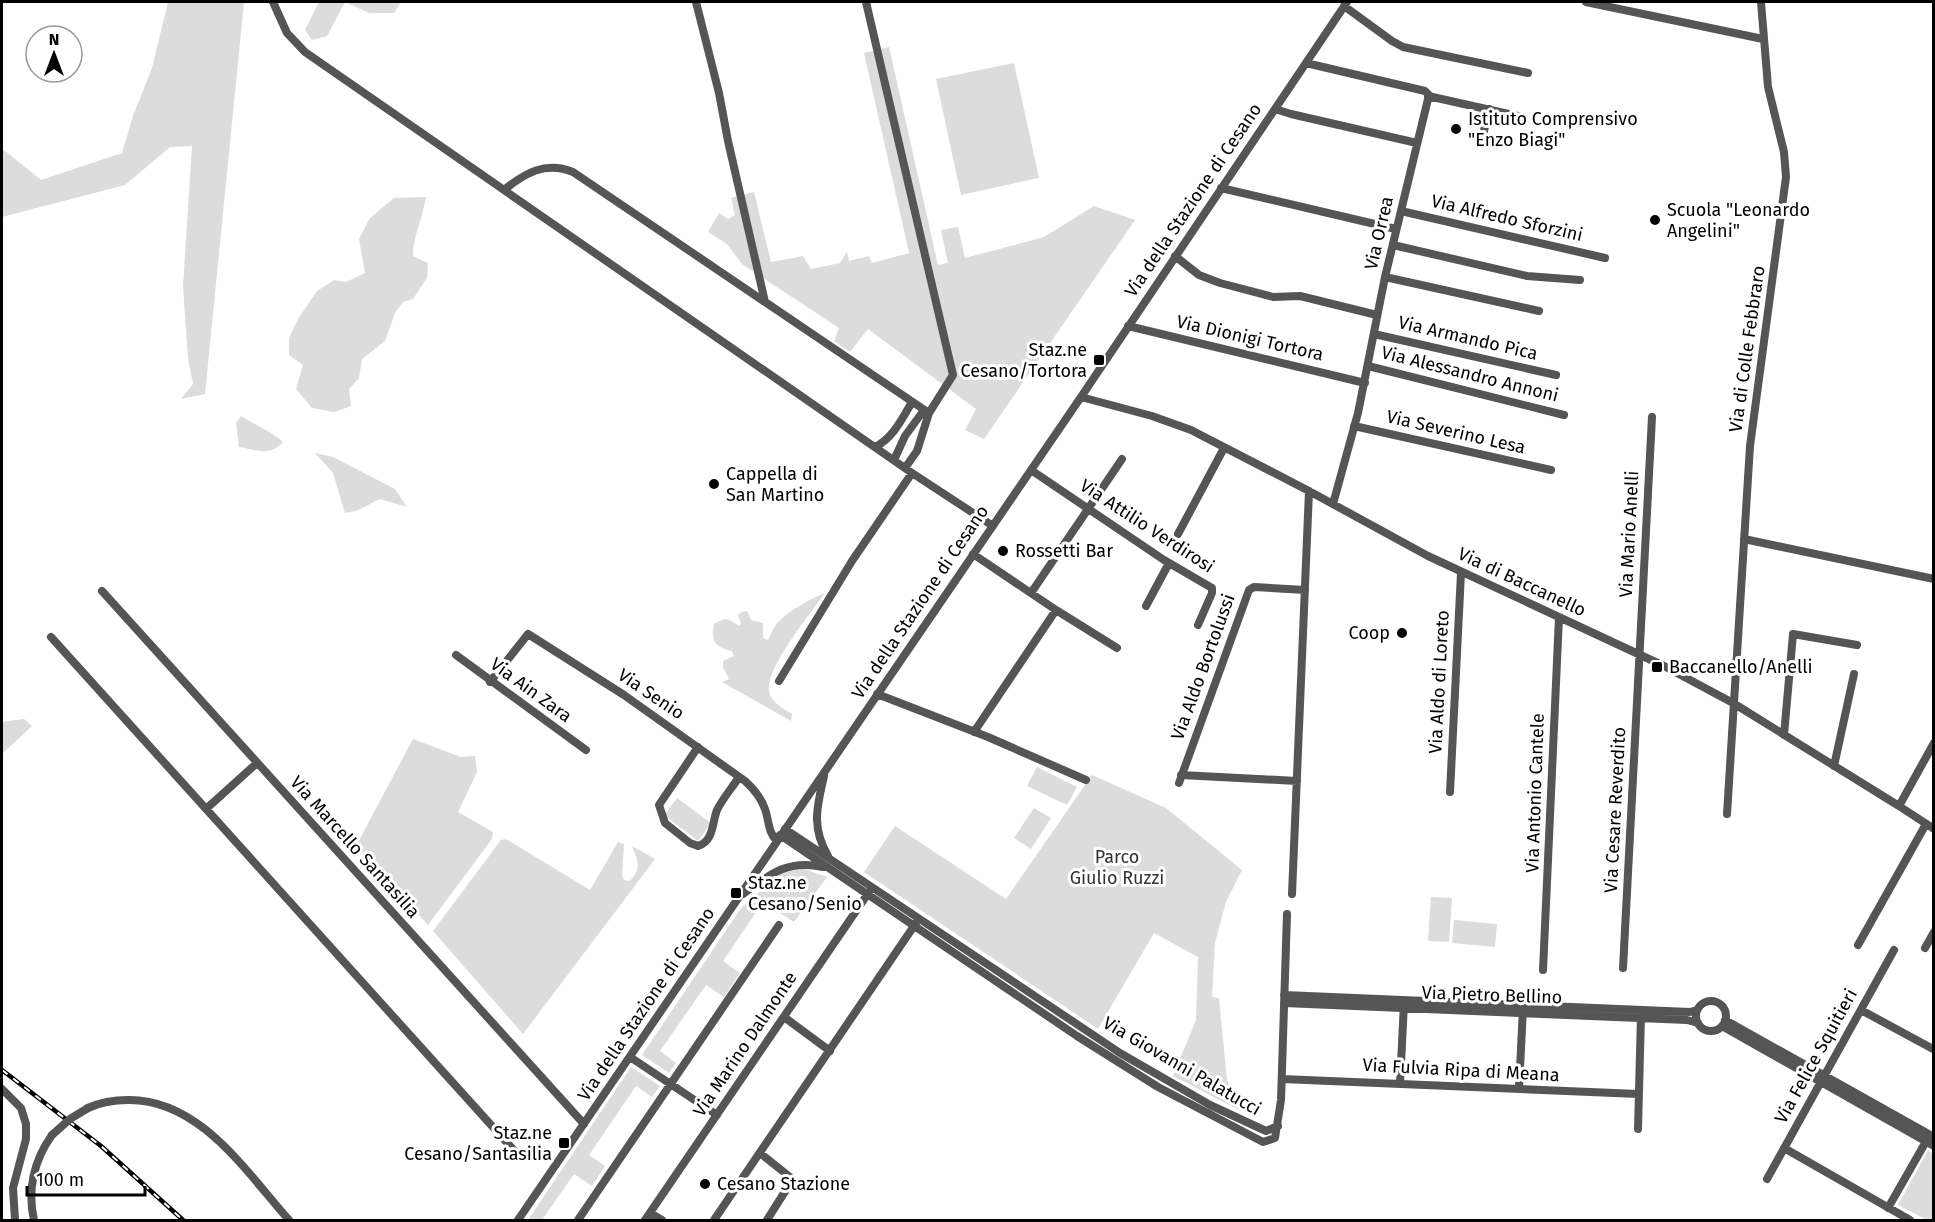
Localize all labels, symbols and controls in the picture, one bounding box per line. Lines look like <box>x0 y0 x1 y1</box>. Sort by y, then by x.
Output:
north arrow <box>24 24 84 84</box>
text: N <box>49 30 59 49</box>
street label: Via della Stazione di Cesano <box>1120 99 1266 301</box>
place label: Istituto Comprensivo "Enzo Biagi" <box>1468 108 1638 151</box>
marker: Istituto Comprensivo "Enzo Biagi" <box>1449 122 1463 136</box>
street label: Via Alfredo Sforzini <box>1429 190 1585 246</box>
street label: Via Orrea <box>1360 194 1398 272</box>
place label: Scuola "Leonardo Angelini" <box>1667 199 1810 242</box>
marker: Scuola "Leonardo Angelini" <box>1648 213 1662 227</box>
street label: Via di Colle Febbraro <box>1724 264 1770 434</box>
street label: Via Dionigi Tortora <box>1174 310 1326 366</box>
street label: Via Armando Pica <box>1396 311 1540 365</box>
place label: Staz.ne Cesano/Tortora <box>960 339 1087 382</box>
street label: Via Alessandro Annoni <box>1379 341 1561 407</box>
marker: Staz.ne Cesano/Tortora <box>1092 353 1106 367</box>
street label: Via Severino Lesa <box>1384 405 1528 459</box>
place label: Cappella di San Martino <box>726 463 824 506</box>
street label: Via Mario Anelli <box>1615 470 1643 598</box>
street label: Via Attilio Verdirosi <box>1076 474 1218 578</box>
marker: Cappella di San Martino <box>707 477 721 491</box>
street label: Via della Stazione di Cesano <box>847 501 993 703</box>
place label: Rossetti Bar <box>1015 540 1113 562</box>
street label: Via di Baccanello <box>1454 543 1590 621</box>
marker: Rossetti Bar <box>996 544 1010 558</box>
street label: Via Aldo Bortolussi <box>1166 591 1240 743</box>
street label: Via Aldo di Loreto <box>1424 610 1454 754</box>
place label: Coop <box>1349 622 1390 644</box>
marker: Coop <box>1395 626 1409 640</box>
street label: Via Ain Zara <box>486 653 576 727</box>
place label: Baccanello/Anelli <box>1669 656 1813 678</box>
marker: Baccanello/Anelli <box>1650 660 1664 674</box>
street label: Via Senio <box>614 664 688 724</box>
street label: Via Antonio Cantele <box>1521 713 1549 873</box>
street label: Via Cesare Reverdito <box>1600 726 1630 894</box>
street label: Via Marcello Santasilia <box>285 771 425 923</box>
park label: Parco Giulio Ruzzi <box>1070 846 1164 889</box>
place label: Staz.ne Cesano/Senio <box>748 872 862 915</box>
marker: Staz.ne Cesano/Senio <box>729 886 743 900</box>
street label: Via della Stazione di Cesano <box>573 903 719 1105</box>
street label: Via Marino Dalmonte <box>688 967 802 1121</box>
street label: Via Pietro Bellino <box>1421 982 1563 1008</box>
street label: Via Felice Squitieri <box>1770 985 1862 1127</box>
street label: Via Giovanni Palatucci <box>1099 1012 1265 1120</box>
street label: Via Fulvia Ripa di Meana <box>1362 1054 1560 1086</box>
place label: Staz.ne Cesano/Santasilia <box>404 1122 552 1165</box>
marker: Staz.ne Cesano/Santasilia <box>557 1136 571 1150</box>
scale bar <box>27 1159 146 1197</box>
text: 100 m <box>36 1169 84 1191</box>
place label: Cesano Stazione <box>717 1173 850 1195</box>
marker: Cesano Stazione <box>698 1177 712 1191</box>

